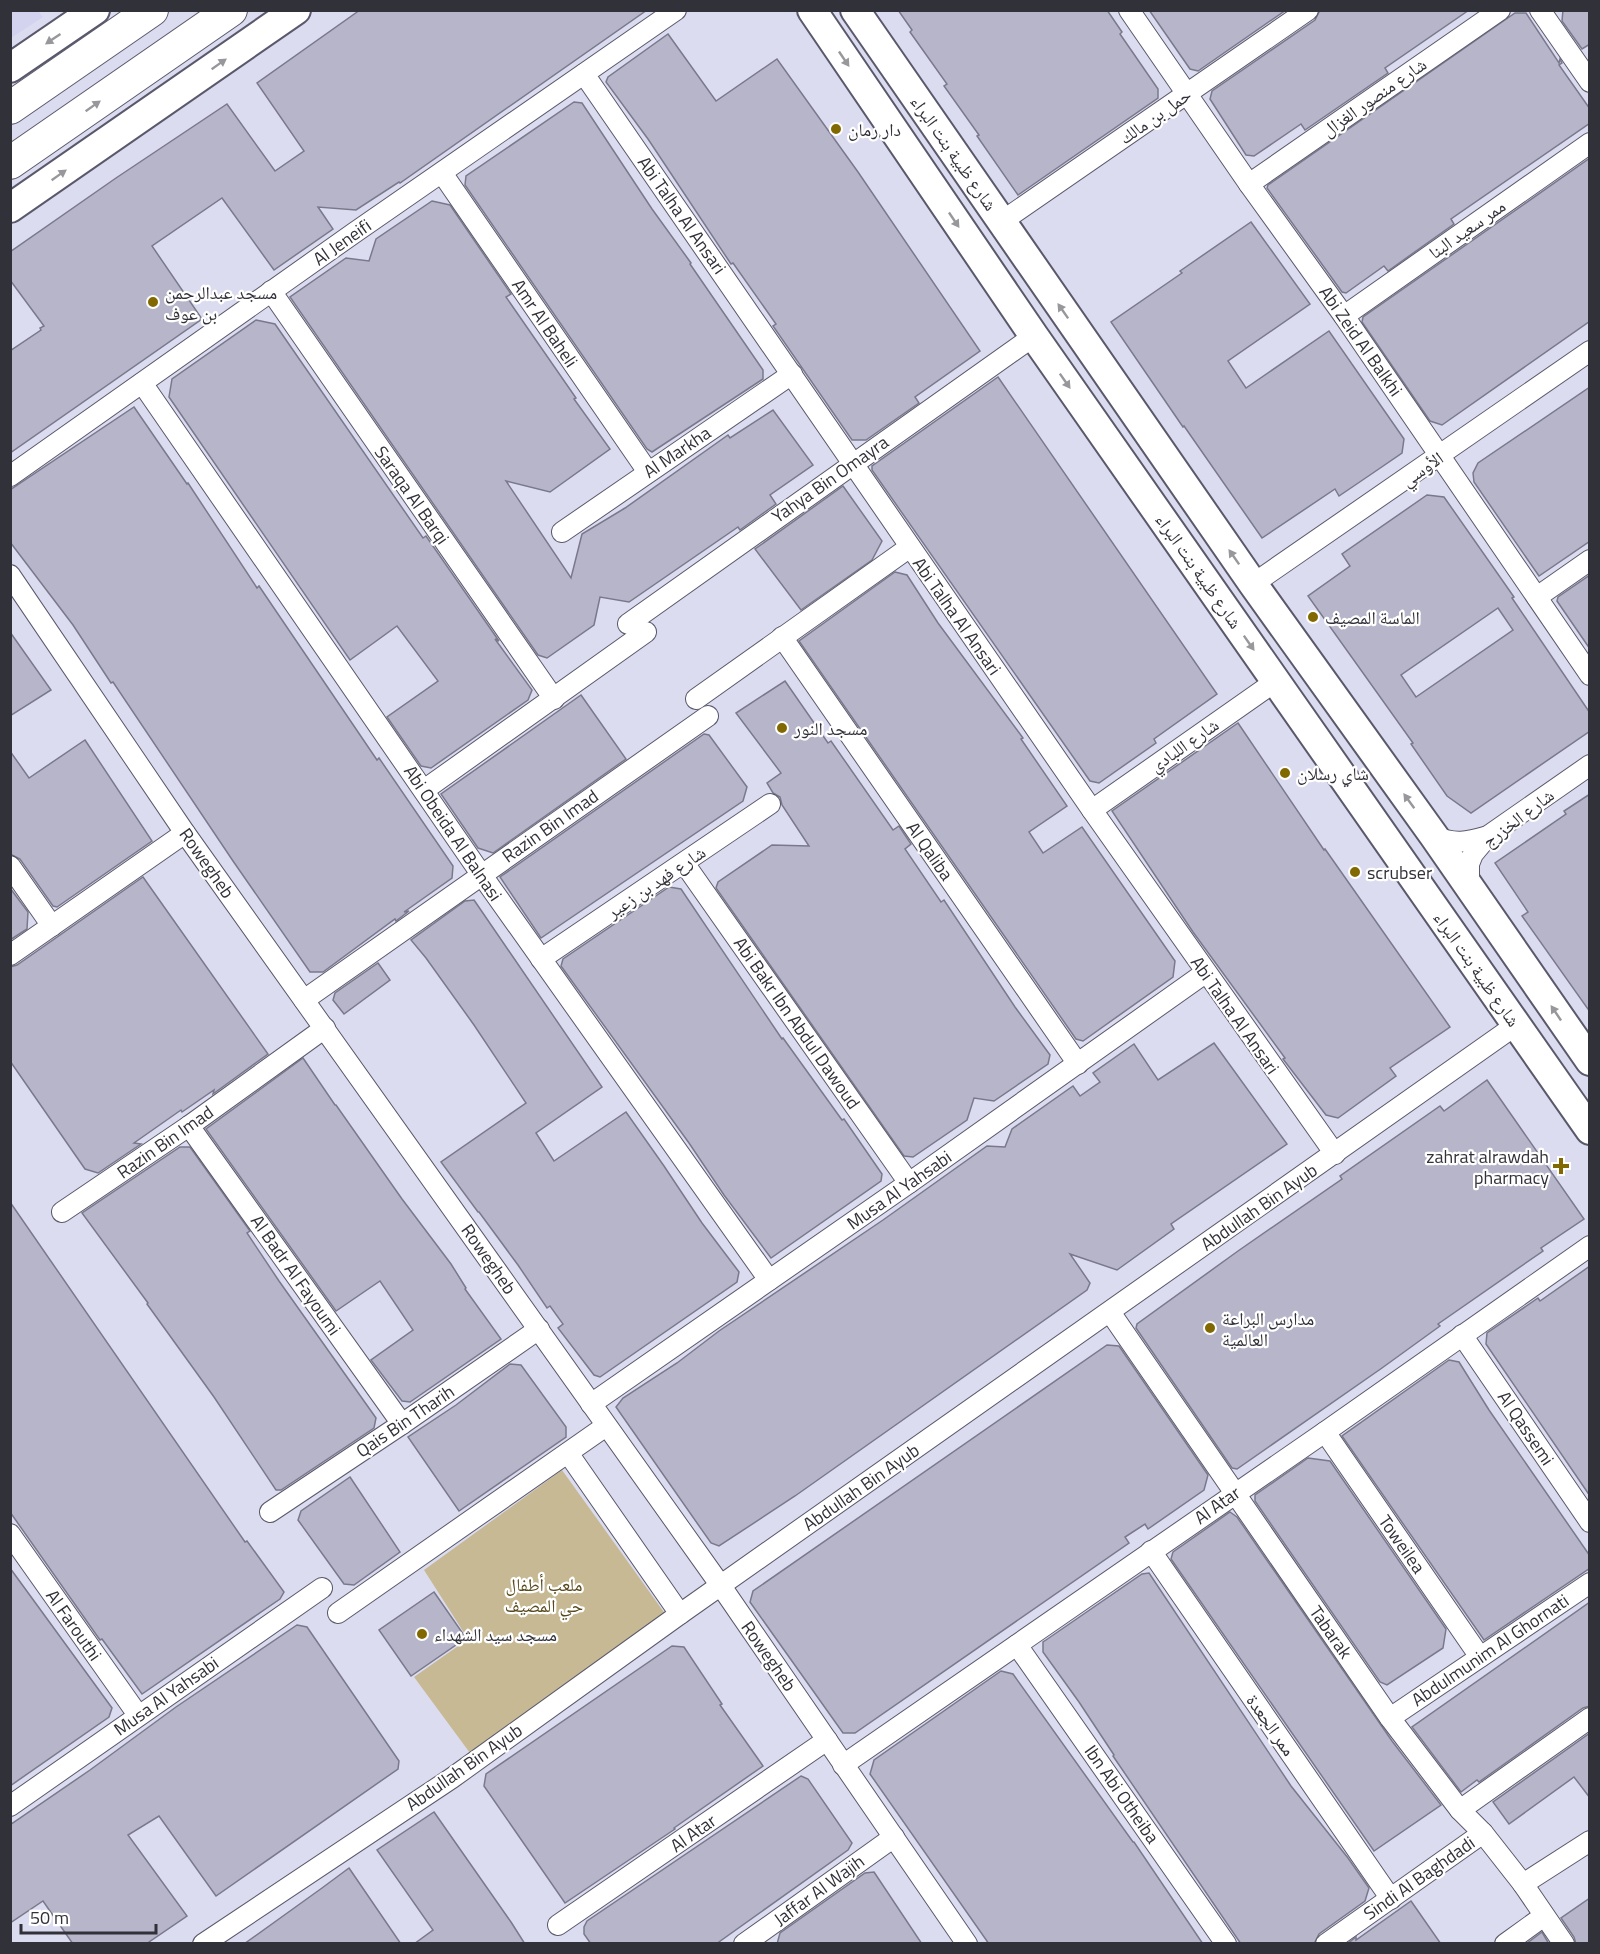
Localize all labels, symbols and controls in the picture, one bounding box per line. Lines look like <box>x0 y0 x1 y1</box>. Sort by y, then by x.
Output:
one-way arrow <box>45 33 61 45</box>
one-way arrow <box>839 51 850 67</box>
street label: شارع منصور الغزال <box>1316 51 1432 143</box>
one-way arrow <box>211 59 227 70</box>
street label: حمل بن مالك <box>1113 81 1197 151</box>
street label: شارع ظبية بنت البراء <box>904 90 1004 216</box>
one-way arrow <box>85 100 101 112</box>
place label: دار رمان <box>848 116 901 143</box>
marker: دار رمان <box>829 122 843 136</box>
street label: Abi Talha Al Ansari <box>631 150 733 280</box>
one-way arrow <box>50 169 66 181</box>
street label: ممر سعيد البنا <box>1423 193 1511 265</box>
street label: Al Jeneifi <box>307 212 377 272</box>
one-way arrow <box>948 212 959 228</box>
street label: Amr Al Baheli <box>505 273 585 373</box>
place label: مسجد عبدالرحمن بن عوف <box>165 279 277 327</box>
street label: Abi Zeid Al Balkhi <box>1313 280 1409 402</box>
marker: مسجد عبدالرحمن بن عوف <box>146 295 160 309</box>
one-way arrow <box>1057 303 1069 319</box>
one-way arrow <box>1059 372 1071 388</box>
street label: Al Markha <box>638 419 716 485</box>
street label: Yahya Bin Omayra <box>766 429 894 529</box>
street label: Saraqa Al Barqi <box>368 440 456 550</box>
street label: الأوسي <box>1395 445 1450 495</box>
street label: شارع ظبية بنت البراء <box>1149 508 1249 634</box>
one-way arrow <box>1228 550 1240 566</box>
street label: Abi Talha Al Ansari <box>906 551 1008 681</box>
place label: الماسة المصيف <box>1325 604 1420 631</box>
marker: الماسة المصيف <box>1306 610 1320 624</box>
one-way arrow <box>1243 635 1255 651</box>
street label: شارع اللبادي <box>1144 711 1225 780</box>
place label: مسجد النور <box>793 715 867 742</box>
marker: مسجد النور <box>775 721 789 735</box>
street label: Abi Obeida Al Balnasi <box>397 760 509 906</box>
place label: شاي رسلان <box>1297 760 1369 788</box>
marker: شاي رسلان <box>1278 766 1292 780</box>
street label: شارع الخزرج <box>1476 782 1560 854</box>
street label: Razin Bin Imad <box>496 783 604 869</box>
one-way arrow <box>1403 794 1415 810</box>
street label: Al Qaliba <box>900 816 960 886</box>
street label: Rowegheb <box>173 822 241 904</box>
street label: شارع فهد بن زعير <box>600 839 711 926</box>
place label: scrubser <box>1367 859 1432 886</box>
marker: scrubser <box>1348 865 1362 879</box>
street label: شارع ظبية بنت البراء <box>1427 906 1527 1032</box>
street label: Abi Bakr Ibn Abdul Dawoud <box>727 931 867 1115</box>
street label: Abi Talha Al Ansari <box>1184 950 1286 1080</box>
one-way arrow <box>1551 1005 1562 1021</box>
street label: Razin Bin Imad <box>111 1099 219 1185</box>
place label: zahrat alrawdah pharmacy <box>1426 1143 1549 1191</box>
street label: Musa Al Yahsabi <box>841 1144 957 1236</box>
street label: Abdullah Bin Ayub <box>1195 1157 1323 1257</box>
marker: zahrat alrawdah pharmacy <box>1554 1159 1568 1173</box>
street label: Al Badr Al Fayoumi <box>244 1209 348 1341</box>
street label: Rowegheb <box>455 1218 523 1300</box>
place label: مدارس البراعة العالمية <box>1222 1305 1314 1353</box>
marker: مدارس البراعة العالمية <box>1203 1321 1217 1335</box>
street label: Qais Bin Tharih <box>350 1378 460 1464</box>
street label: Al Qassemi <box>1491 1385 1561 1471</box>
street label: Abdullah Bin Ayub <box>797 1437 925 1537</box>
street label: Al Atar <box>1188 1479 1246 1531</box>
street label: Toweilea <box>1372 1509 1432 1579</box>
park label: ملعب أطفال حي المصيف <box>505 1571 583 1620</box>
street label: Al Farouthi <box>39 1584 109 1666</box>
street label: Abdulmunim Al Ghornati <box>1406 1587 1574 1713</box>
street label: Tabarak <box>1303 1600 1359 1664</box>
street label: Rowegheb <box>735 1615 803 1697</box>
place label: مسجد سيد الشهداء <box>434 1621 557 1648</box>
marker: مسجد سيد الشهداء <box>415 1627 429 1641</box>
street label: Musa Al Yahsabi <box>108 1650 224 1742</box>
street label: ممر الجعدة <box>1240 1688 1302 1762</box>
street label: Abdullah Bin Ayub <box>400 1717 528 1817</box>
street label: Ibn Abi Otheiba <box>1078 1739 1166 1849</box>
street label: Al Atar <box>664 1807 722 1859</box>
street label: Sindi Al Baghdadi <box>1358 1829 1480 1927</box>
street label: Jaffar Al Wajih <box>768 1848 870 1932</box>
scale bar <box>21 1897 156 1935</box>
text: 50 m <box>30 1904 69 1931</box>

